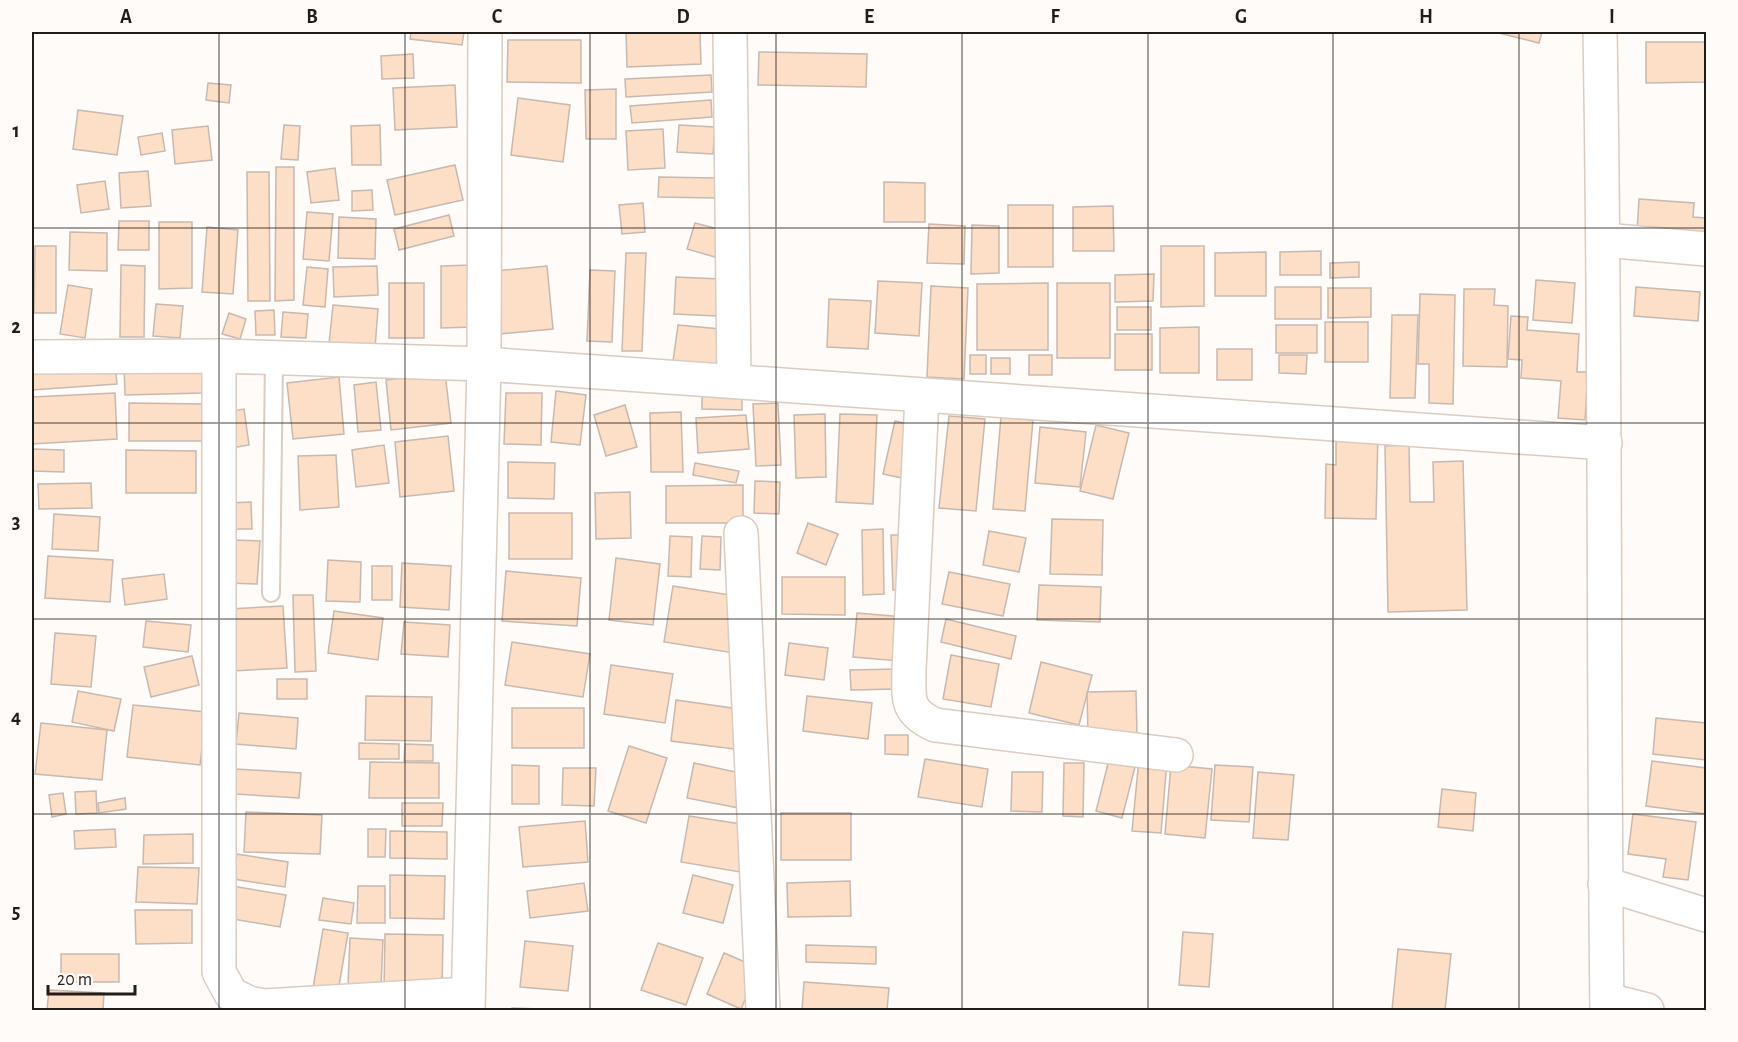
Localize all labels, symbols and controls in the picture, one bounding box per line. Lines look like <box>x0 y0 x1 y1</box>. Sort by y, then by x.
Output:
text: A <box>120 7 132 27</box>
text: B <box>306 7 318 27</box>
text: C <box>492 7 503 27</box>
text: D <box>676 7 690 27</box>
text: E <box>864 7 874 27</box>
text: F <box>1050 7 1060 27</box>
text: G <box>1235 7 1247 27</box>
text: H <box>1419 7 1433 27</box>
text: I <box>1609 7 1615 27</box>
text: 1 <box>12 121 20 141</box>
text: 2 <box>11 317 21 337</box>
text: 3 <box>12 512 20 532</box>
text: 4 <box>11 707 21 727</box>
text: 5 <box>12 902 20 922</box>
scale bar <box>48 958 135 996</box>
text: 20 m <box>57 971 92 989</box>

